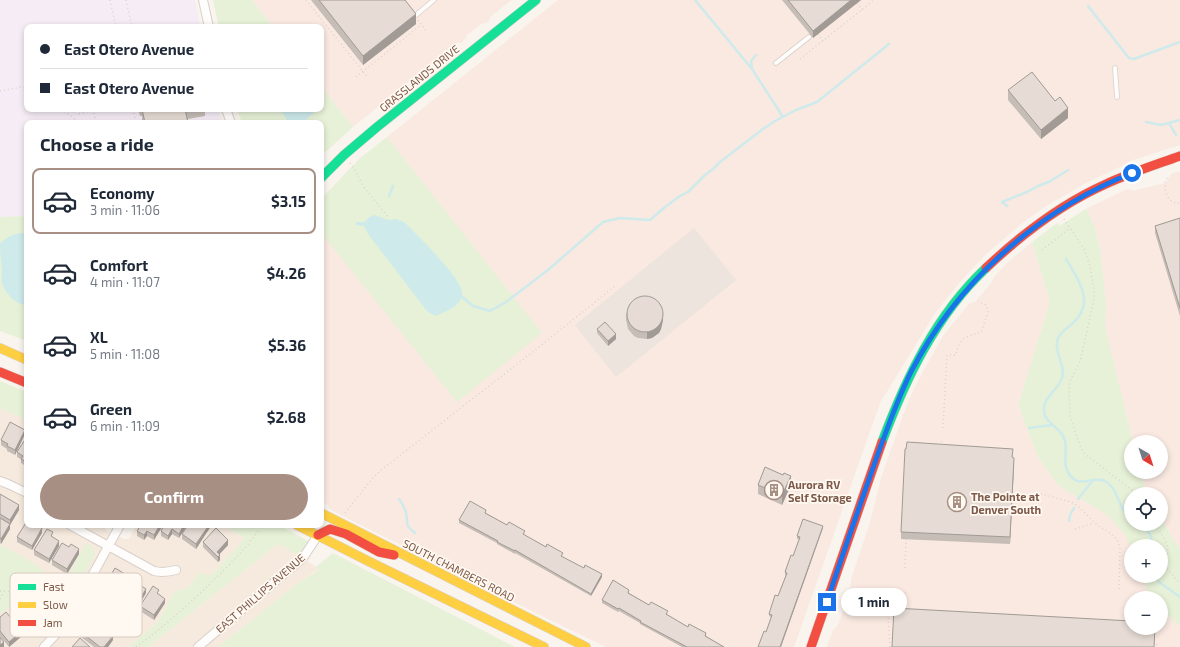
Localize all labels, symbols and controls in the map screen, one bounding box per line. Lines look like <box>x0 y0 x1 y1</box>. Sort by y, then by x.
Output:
text: East Otero Avenue <box>64 40 194 58</box>
street label: GRASSLANDS DRIVE <box>376 42 462 114</box>
text: East Otero Avenue <box>64 79 194 97</box>
text: Choose a ride <box>40 133 154 155</box>
route start <box>1123 164 1141 182</box>
icon: car <box>42 183 78 219</box>
text: Economy <box>90 184 155 202</box>
text: $3.15 <box>271 192 306 210</box>
text: 3 min · 11:06 <box>90 202 160 218</box>
icon: car <box>42 255 78 291</box>
text: Comfort <box>90 256 148 274</box>
text: $4.26 <box>267 264 306 282</box>
text: 4 min · 11:07 <box>90 274 160 290</box>
icon: car <box>42 327 78 363</box>
text: XL <box>90 328 108 346</box>
text: $5.36 <box>268 336 306 354</box>
text: 5 min · 11:08 <box>90 346 160 362</box>
icon: car <box>42 399 78 435</box>
text: Green <box>90 400 132 418</box>
text: $2.68 <box>267 408 306 426</box>
text: 6 min · 11:09 <box>90 418 160 434</box>
north arrow <box>1124 435 1168 479</box>
map controls <box>1124 435 1168 635</box>
button: Confirm <box>40 474 308 520</box>
place label: Aurora RV Self Storage <box>788 478 852 504</box>
building icon: Aurora RV Self Storage <box>763 479 785 501</box>
button: locate <box>1124 487 1168 531</box>
place label: The Pointe at Denver South <box>971 490 1041 516</box>
building icon: The Pointe at Denver South <box>946 491 968 513</box>
street label: SOUTH CHAMBERS ROAD <box>401 536 517 604</box>
button: + <box>1124 539 1168 583</box>
street label: EAST PHILLIPS AVENUE <box>213 551 307 635</box>
legend <box>10 573 142 637</box>
text: Fast <box>43 580 65 593</box>
callout: 1 min <box>841 588 907 616</box>
button: − <box>1124 591 1168 635</box>
route end <box>818 593 836 611</box>
text: 1 min <box>858 594 890 610</box>
text: Slow <box>43 598 68 611</box>
text: Jam <box>43 616 62 629</box>

